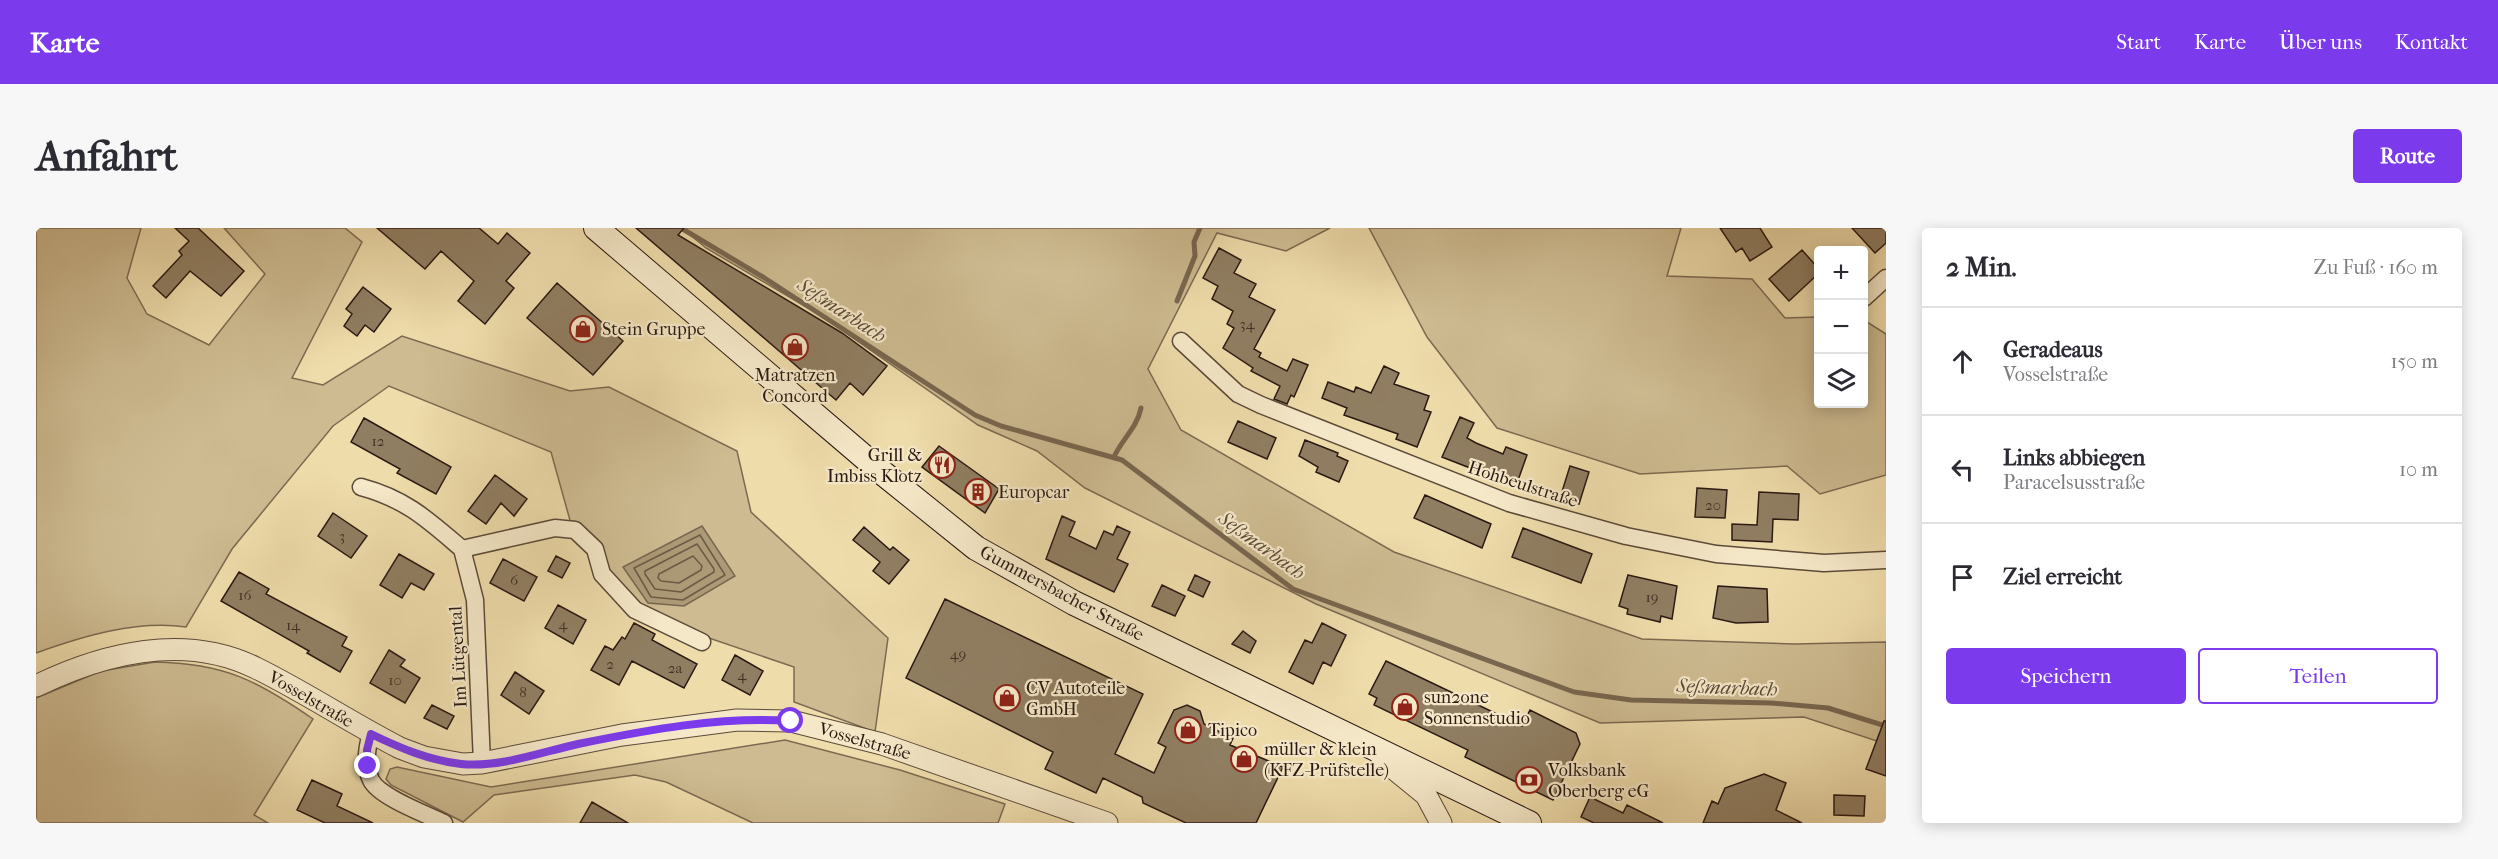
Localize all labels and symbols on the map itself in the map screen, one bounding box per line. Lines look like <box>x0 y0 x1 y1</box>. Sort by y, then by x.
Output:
water label: Seßmarbach <box>792 273 890 348</box>
shop icon: Stein Gruppe <box>568 314 598 344</box>
house number: 34 <box>1239 315 1256 333</box>
place label: Stein Gruppe <box>602 319 705 340</box>
shop icon: Matratzen Concord <box>780 332 810 362</box>
place label: Matratzen Concord <box>755 365 836 407</box>
house number: 12 <box>371 432 385 450</box>
place label: Grill & Imbiss Klotz <box>827 445 922 487</box>
restaurant icon: Grill & Imbiss Klotz <box>927 450 957 480</box>
street label: Hohbeulstraße <box>1465 457 1581 512</box>
building icon: Europcar <box>963 477 993 507</box>
place label: Europcar <box>998 482 1070 503</box>
house number: 20 <box>1705 496 1721 514</box>
water label: Seßmarbach <box>1213 506 1309 584</box>
house number: 3 <box>339 527 345 545</box>
street label: Gummersbacher Straße <box>976 541 1147 646</box>
house number: 6 <box>510 571 519 589</box>
house number: 16 <box>238 586 253 604</box>
house number: 19 <box>1645 588 1659 606</box>
street label: Im Lütgental <box>445 606 472 708</box>
house number: 4 <box>559 615 569 633</box>
house number: 14 <box>286 616 301 634</box>
house number: 49 <box>950 645 966 663</box>
house number: 2 <box>606 655 614 673</box>
house number: 2a <box>668 659 683 677</box>
street label: Vosselstraße <box>264 666 357 732</box>
house number: 4 <box>738 666 748 684</box>
house number: 10 <box>388 671 402 689</box>
water label: Seßmarbach <box>1675 674 1778 701</box>
place label: CV Autoteile GmbH <box>1026 678 1125 720</box>
house number: 8 <box>519 683 527 701</box>
shop icon: CV Autoteile GmbH <box>992 683 1022 713</box>
place label: sun2one Sonnenstudio <box>1424 687 1530 729</box>
shop icon: sun2one Sonnenstudio <box>1390 692 1420 722</box>
route start <box>777 707 803 733</box>
shop icon: Tipico <box>1173 715 1203 745</box>
street label: Vosselstraße <box>815 718 913 765</box>
place label: Tipico <box>1208 720 1257 741</box>
place label: müller & klein (KFZ-Prüfstelle) <box>1264 739 1389 781</box>
shop icon: müller & klein (KFZ-Prüfstelle) <box>1229 744 1259 774</box>
route end <box>354 752 380 778</box>
place label: Volksbank Oberberg eG <box>1547 760 1650 802</box>
bank icon: Volksbank Oberberg eG <box>1514 765 1544 795</box>

